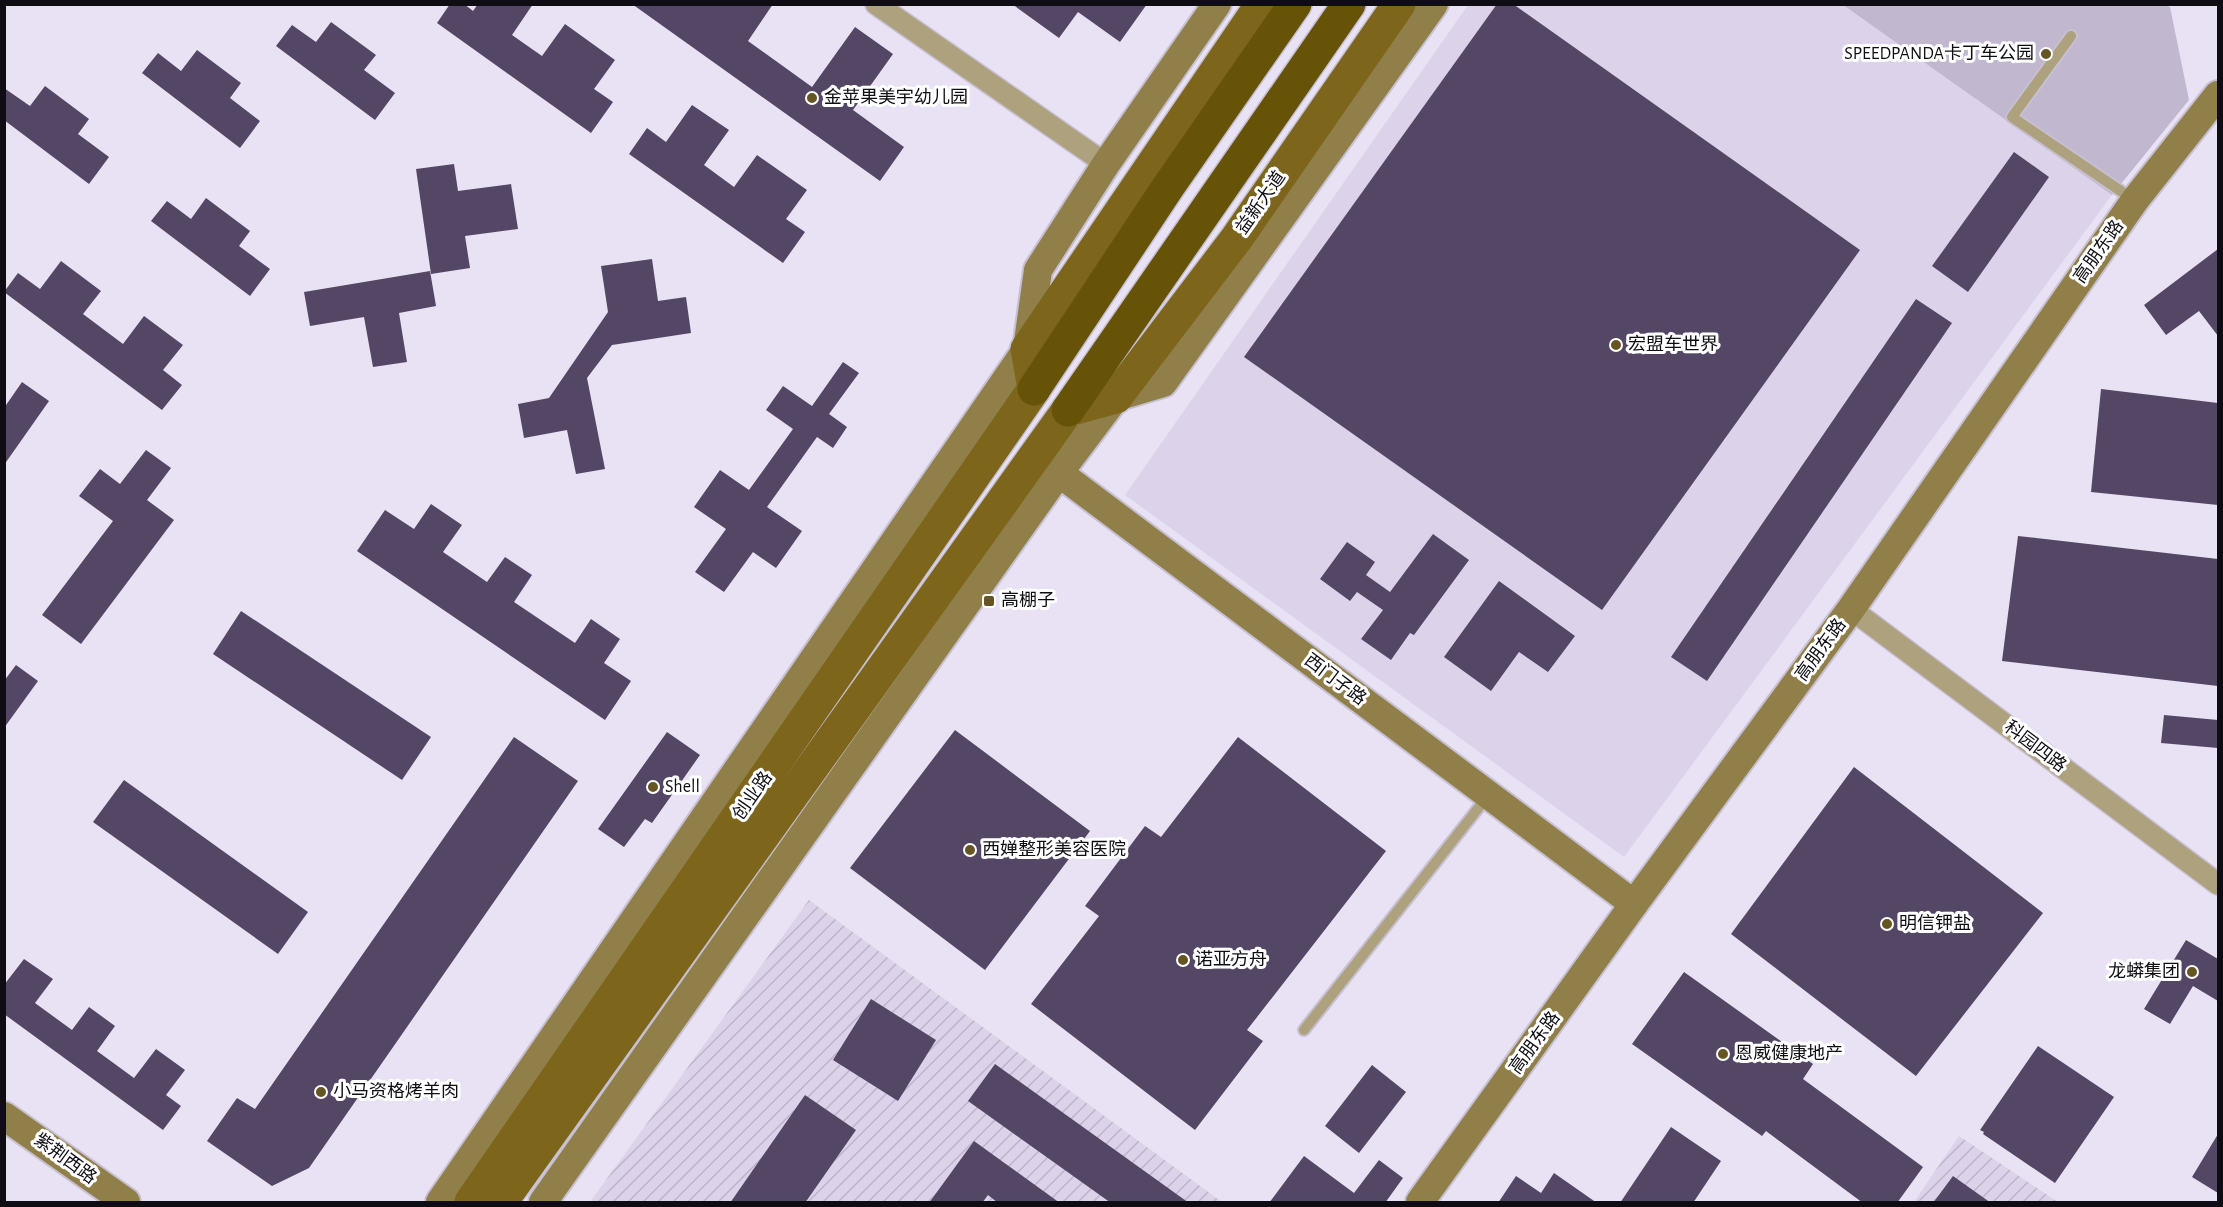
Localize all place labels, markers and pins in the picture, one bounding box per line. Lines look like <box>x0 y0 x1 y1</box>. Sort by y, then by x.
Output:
place label: SPEEDPANDA卡丁车公园 <box>1844 43 2034 63</box>
marker: SPEEDPANDA卡丁车公园 <box>2039 47 2053 61</box>
place label: 金苹果美宇幼儿园 <box>824 87 968 107</box>
marker: 金苹果美宇幼儿园 <box>805 91 819 105</box>
place label: 宏盟车世界 <box>1628 334 1718 354</box>
marker: 宏盟车世界 <box>1609 338 1623 352</box>
place label: 高棚子 <box>1001 590 1055 610</box>
marker: 高棚子 <box>982 594 996 608</box>
place label: Shell <box>665 778 700 796</box>
marker: Shell <box>646 780 660 794</box>
place label: 西婵整形美容医院 <box>982 839 1126 859</box>
marker: 西婵整形美容医院 <box>963 843 977 857</box>
place label: 明信钾盐 <box>1899 913 1971 933</box>
marker: 明信钾盐 <box>1880 917 1894 931</box>
place label: 诺亚方舟 <box>1195 949 1267 969</box>
marker: 诺亚方舟 <box>1176 953 1190 967</box>
place label: 龙蟒集团 <box>2108 961 2180 981</box>
marker: 龙蟒集团 <box>2185 965 2199 979</box>
place label: 恩威健康地产 <box>1735 1043 1843 1063</box>
marker: 恩威健康地产 <box>1716 1047 1730 1061</box>
place label: 小马资格烤羊肉 <box>333 1081 459 1101</box>
marker: 小马资格烤羊肉 <box>314 1085 328 1099</box>

